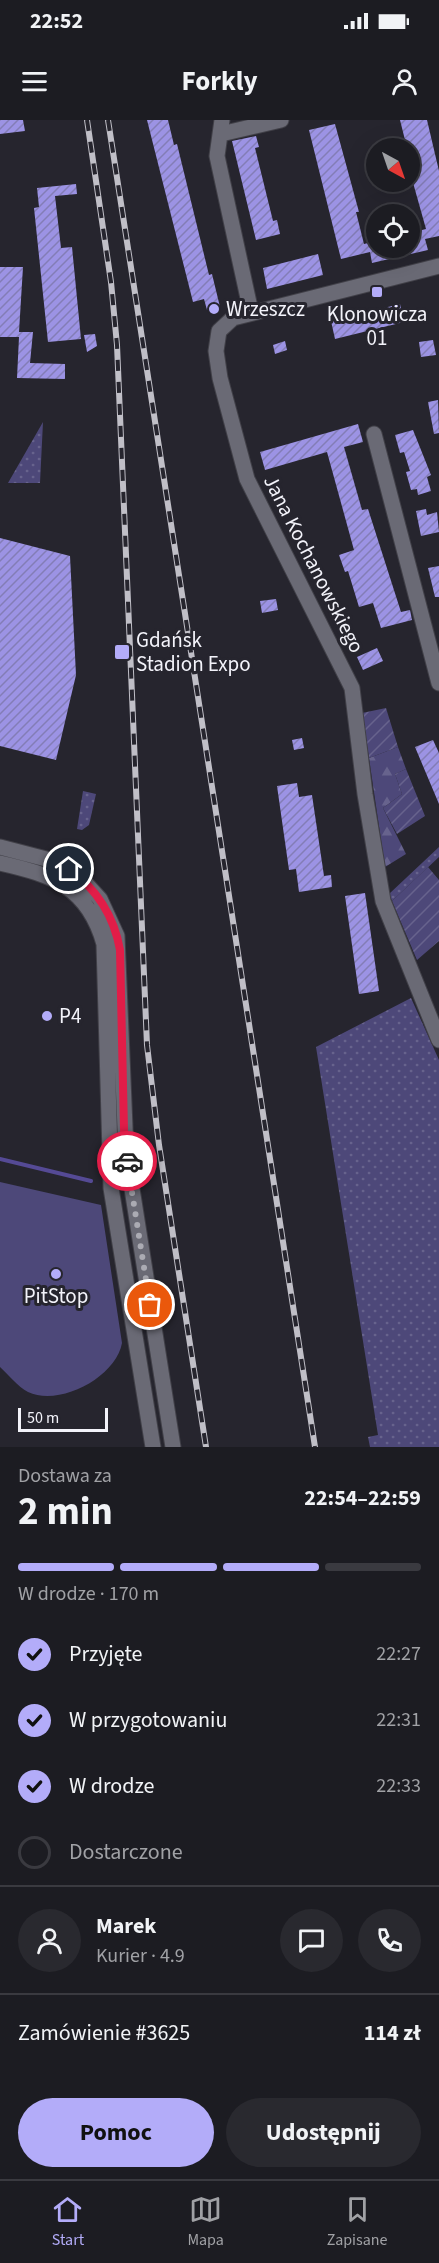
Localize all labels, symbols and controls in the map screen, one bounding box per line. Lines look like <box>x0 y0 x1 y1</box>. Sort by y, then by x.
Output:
text: 22:52 <box>30 5 83 37</box>
text: Forkly <box>182 62 257 101</box>
icon: menu <box>18 65 51 98</box>
icon: person <box>388 65 421 98</box>
north arrow <box>366 138 420 192</box>
map controls <box>366 138 420 258</box>
button: locate <box>366 204 420 258</box>
marker: Klonowicza 01 <box>370 285 384 299</box>
place label: Wrzeszcz <box>226 294 305 324</box>
place label: Klonowicza 01 <box>327 299 427 353</box>
marker: Wrzeszcz <box>207 302 221 316</box>
street label: Jana Kochanowskiego <box>256 470 372 658</box>
place label: Gdańsk Stadion Expo <box>136 625 251 679</box>
marker: Gdańsk Stadion Expo <box>113 643 131 661</box>
pin <box>43 843 94 894</box>
icon: home <box>52 852 85 885</box>
place label: P4 <box>59 1001 81 1031</box>
marker: P4 <box>40 1009 54 1023</box>
courier <box>97 1131 157 1191</box>
icon: car <box>111 1145 144 1178</box>
marker: PitStop <box>49 1267 63 1281</box>
pin <box>124 1279 175 1330</box>
place label: PitStop <box>24 1281 88 1311</box>
icon: bag <box>133 1288 166 1321</box>
scale bar <box>18 1405 108 1432</box>
text: 50 m <box>27 1407 59 1429</box>
text: Dostawa za <box>18 1462 112 1490</box>
text: 22:54–22:59 <box>304 1482 421 1514</box>
text: 2 min <box>18 1484 113 1540</box>
text: W drodze · 170 m <box>18 1580 159 1608</box>
icon: check <box>18 1638 51 1671</box>
text: Przyjęte <box>69 1638 143 1670</box>
text: 22:27 <box>376 1640 421 1668</box>
icon: check <box>18 1704 51 1737</box>
text: W przygotowaniu <box>69 1704 227 1736</box>
text: 22:31 <box>376 1706 421 1734</box>
icon: check <box>18 1770 51 1803</box>
text: W drodze <box>69 1770 155 1802</box>
text: 22:33 <box>376 1772 421 1800</box>
text: Dostarczone <box>69 1836 183 1868</box>
button: person <box>18 1909 81 1972</box>
button: chat <box>280 1909 343 1972</box>
button: phone <box>358 1909 421 1972</box>
text: Marek <box>96 1910 156 1942</box>
text: Kurier · 4.9 <box>96 1942 185 1970</box>
text: Zamówienie #3625 <box>18 2017 190 2049</box>
text: 114 zł <box>364 2017 421 2049</box>
button: Pomoc <box>18 2098 214 2167</box>
button: Udostępnij <box>226 2098 421 2167</box>
tab: Start <box>51 2193 84 2251</box>
tab: Mapa <box>187 2193 224 2251</box>
tab: Zapisane <box>327 2193 388 2251</box>

